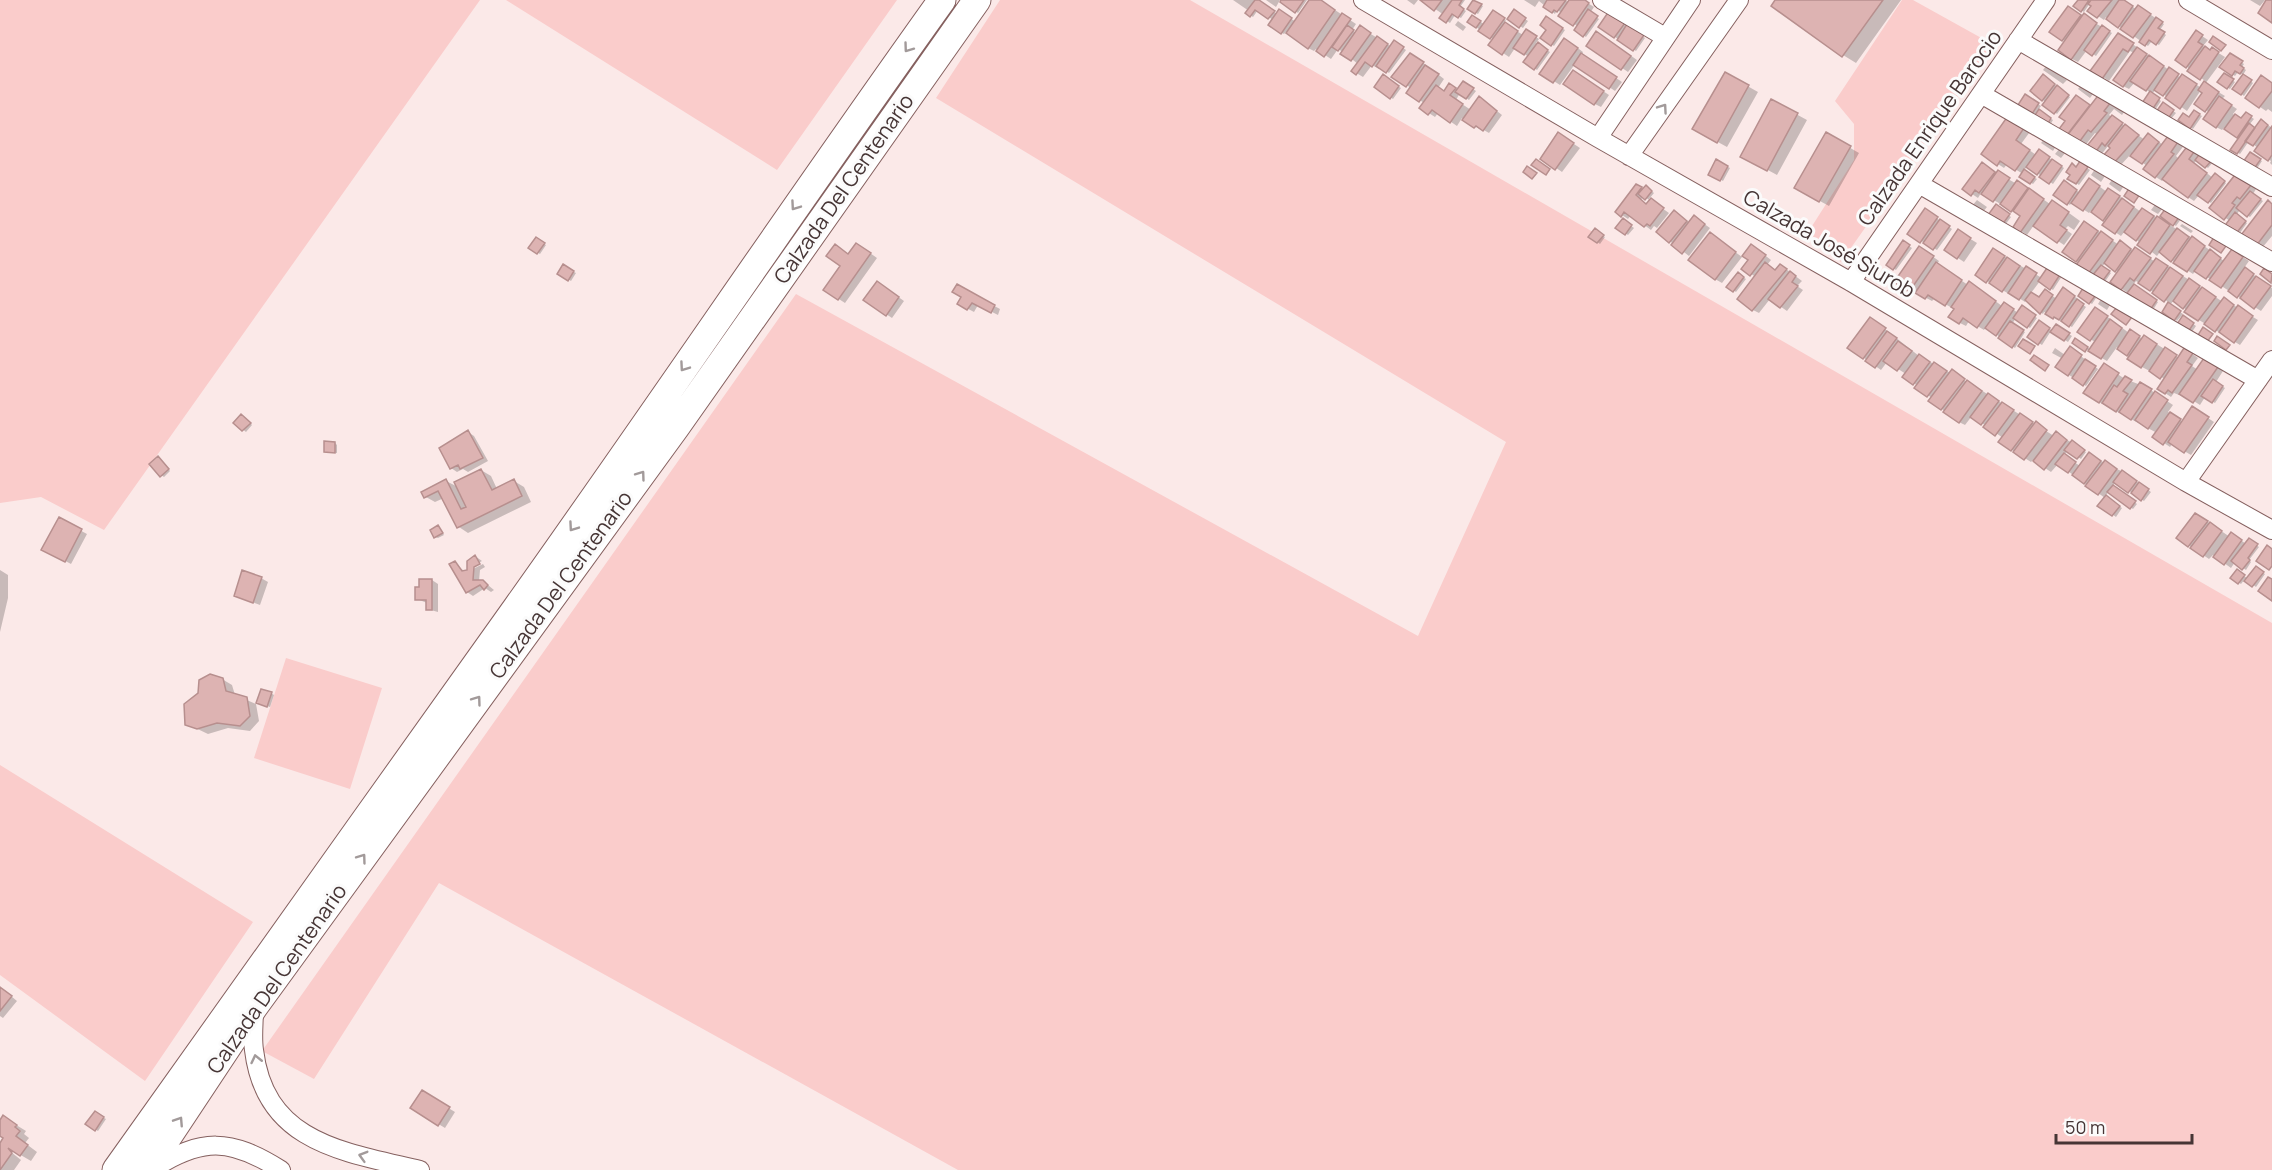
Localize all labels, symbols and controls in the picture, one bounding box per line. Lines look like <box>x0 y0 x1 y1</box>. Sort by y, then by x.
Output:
street label: Calzada Enrique Barocio <box>1851 24 2008 231</box>
one-way arrow <box>904 41 915 52</box>
street label: Calzada Del Centenario <box>767 88 919 289</box>
one-way arrow <box>1656 104 1667 115</box>
street label: Calzada José Siurob <box>1738 182 1921 304</box>
one-way arrow <box>791 200 802 211</box>
one-way arrow <box>680 360 691 371</box>
one-way arrow <box>634 470 645 481</box>
street label: Calzada Del Centenario <box>482 485 638 684</box>
one-way arrow <box>569 520 580 531</box>
one-way arrow <box>470 696 481 707</box>
one-way arrow <box>355 854 366 865</box>
street label: Calzada Del Centenario <box>200 878 352 1079</box>
one-way arrow <box>250 1054 263 1064</box>
scale bar <box>2056 1107 2192 1145</box>
text: 50 m <box>2065 1115 2105 1139</box>
one-way arrow <box>171 1117 183 1127</box>
one-way arrow <box>358 1151 369 1163</box>

